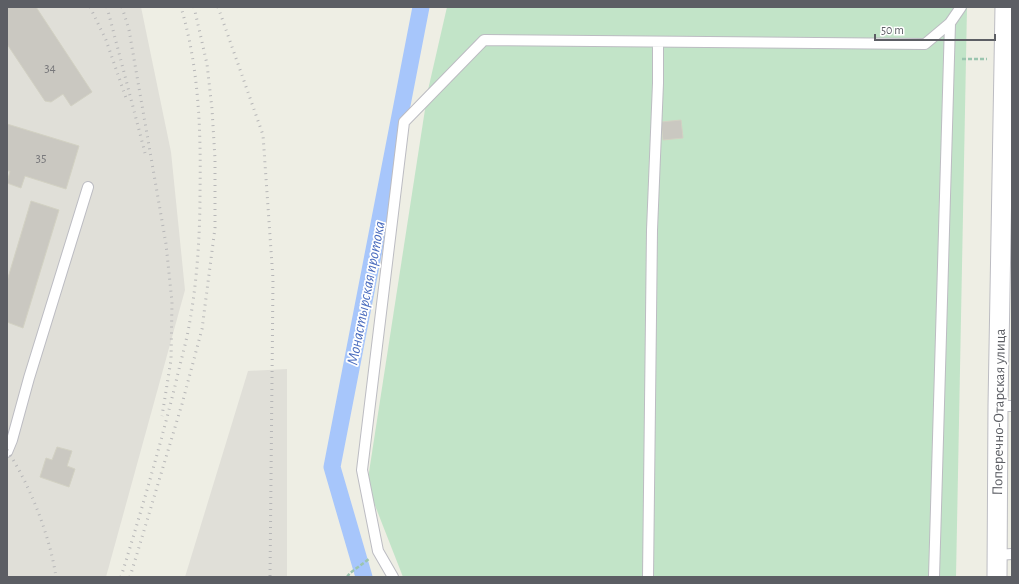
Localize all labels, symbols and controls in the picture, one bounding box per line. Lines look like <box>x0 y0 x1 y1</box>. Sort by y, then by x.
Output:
scale bar <box>875 16 995 42</box>
text: 50 m <box>881 24 904 36</box>
house number: 34 <box>44 62 56 75</box>
house number: 35 <box>36 152 46 165</box>
water label: Монастырская протока <box>344 220 389 366</box>
street label: Поперечно-Отарская улица <box>990 328 1008 496</box>

